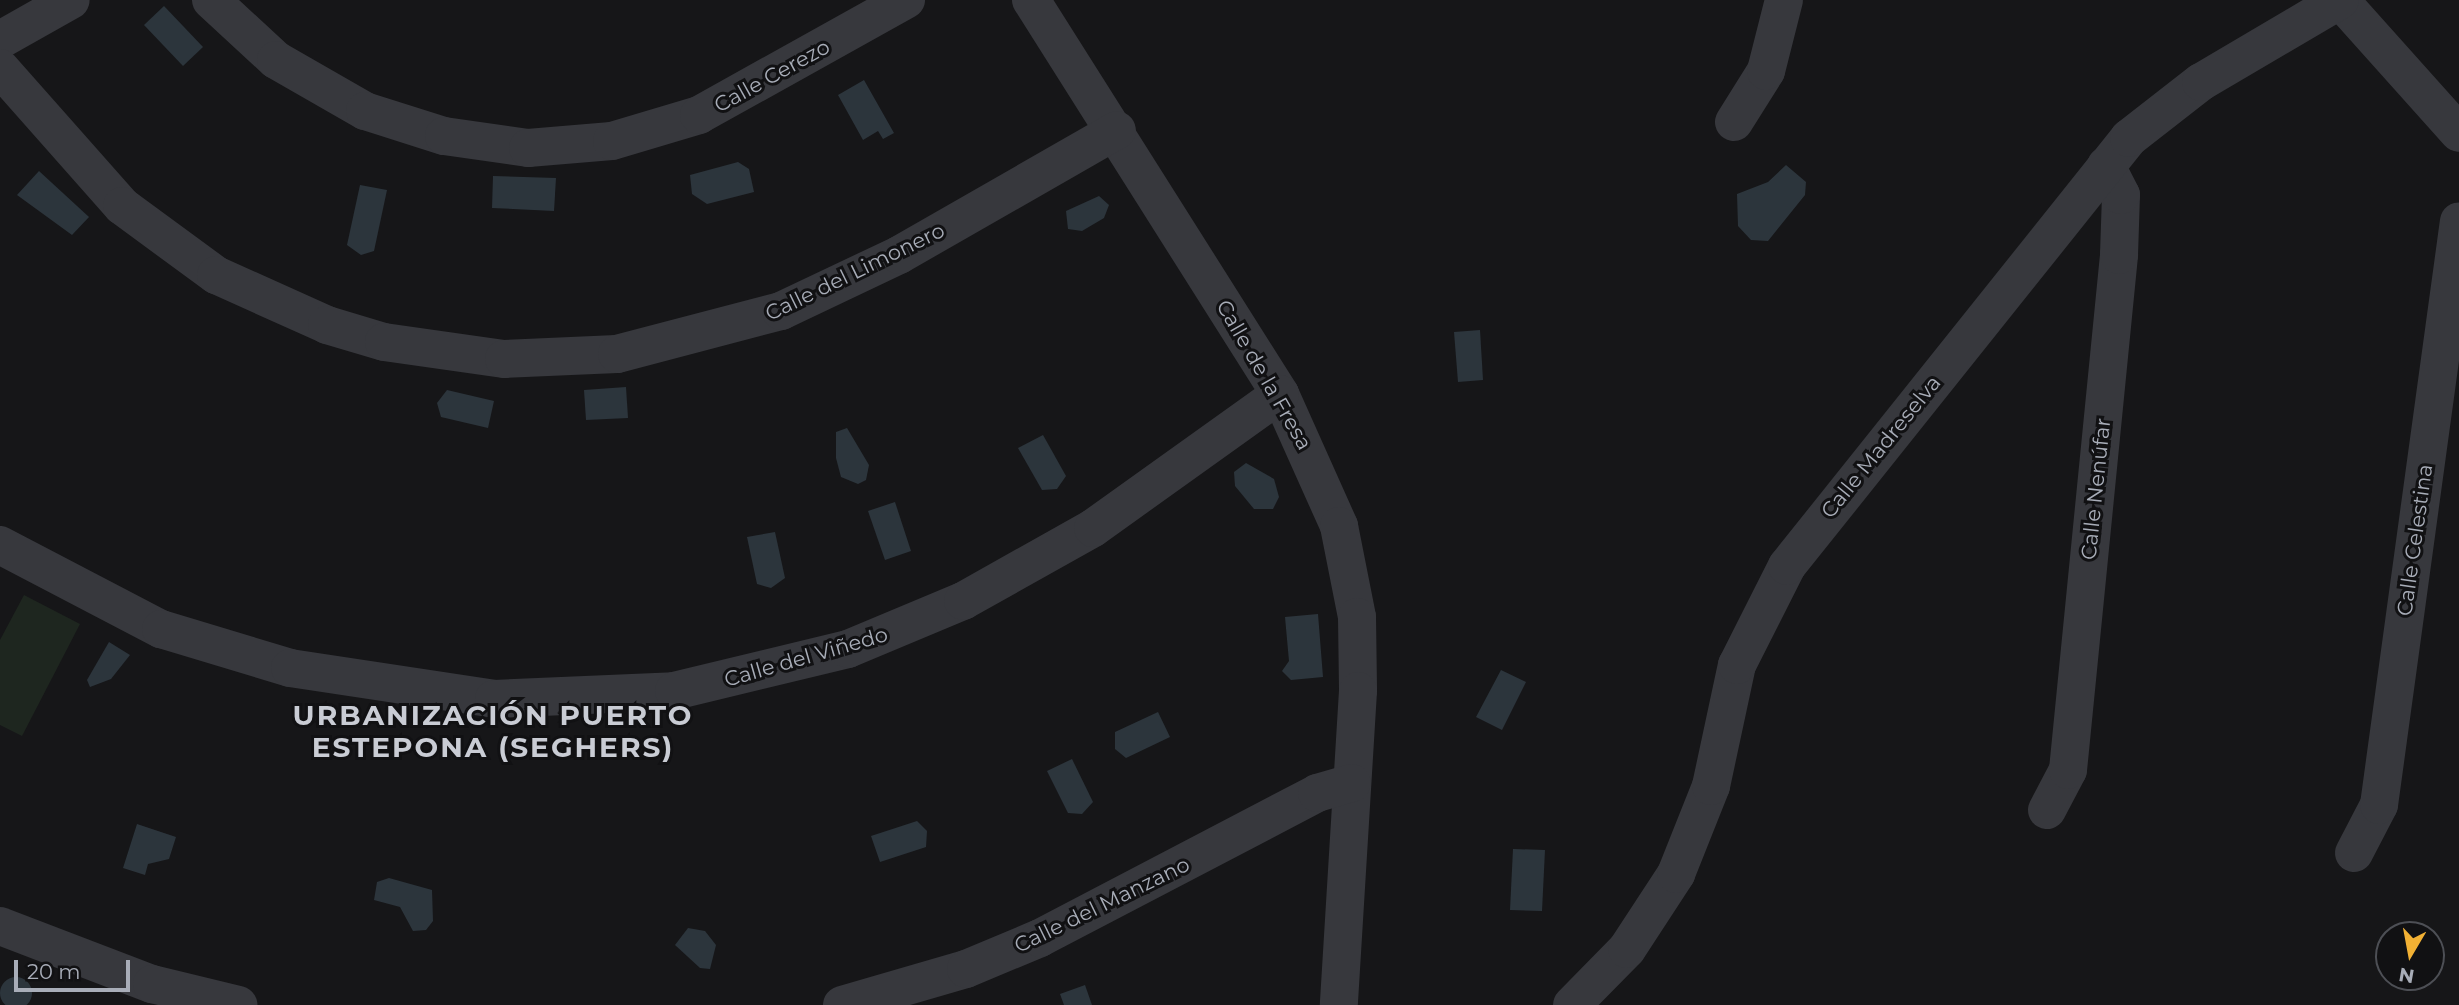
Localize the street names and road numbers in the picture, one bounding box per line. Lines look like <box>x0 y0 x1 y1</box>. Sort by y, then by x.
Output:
street label: Calle Cerezo <box>710 34 834 118</box>
street label: Calle del Limonero <box>761 218 949 326</box>
street label: Calle de la Fresa <box>1211 295 1317 455</box>
street label: Calle Madreselva <box>1816 371 1946 523</box>
street label: Calle Nenúfar <box>2076 417 2116 561</box>
street label: Calle Celestina <box>2392 462 2438 618</box>
street label: Calle del Viñedo <box>721 622 891 692</box>
street label: Calle del Manzano <box>1010 852 1194 958</box>

